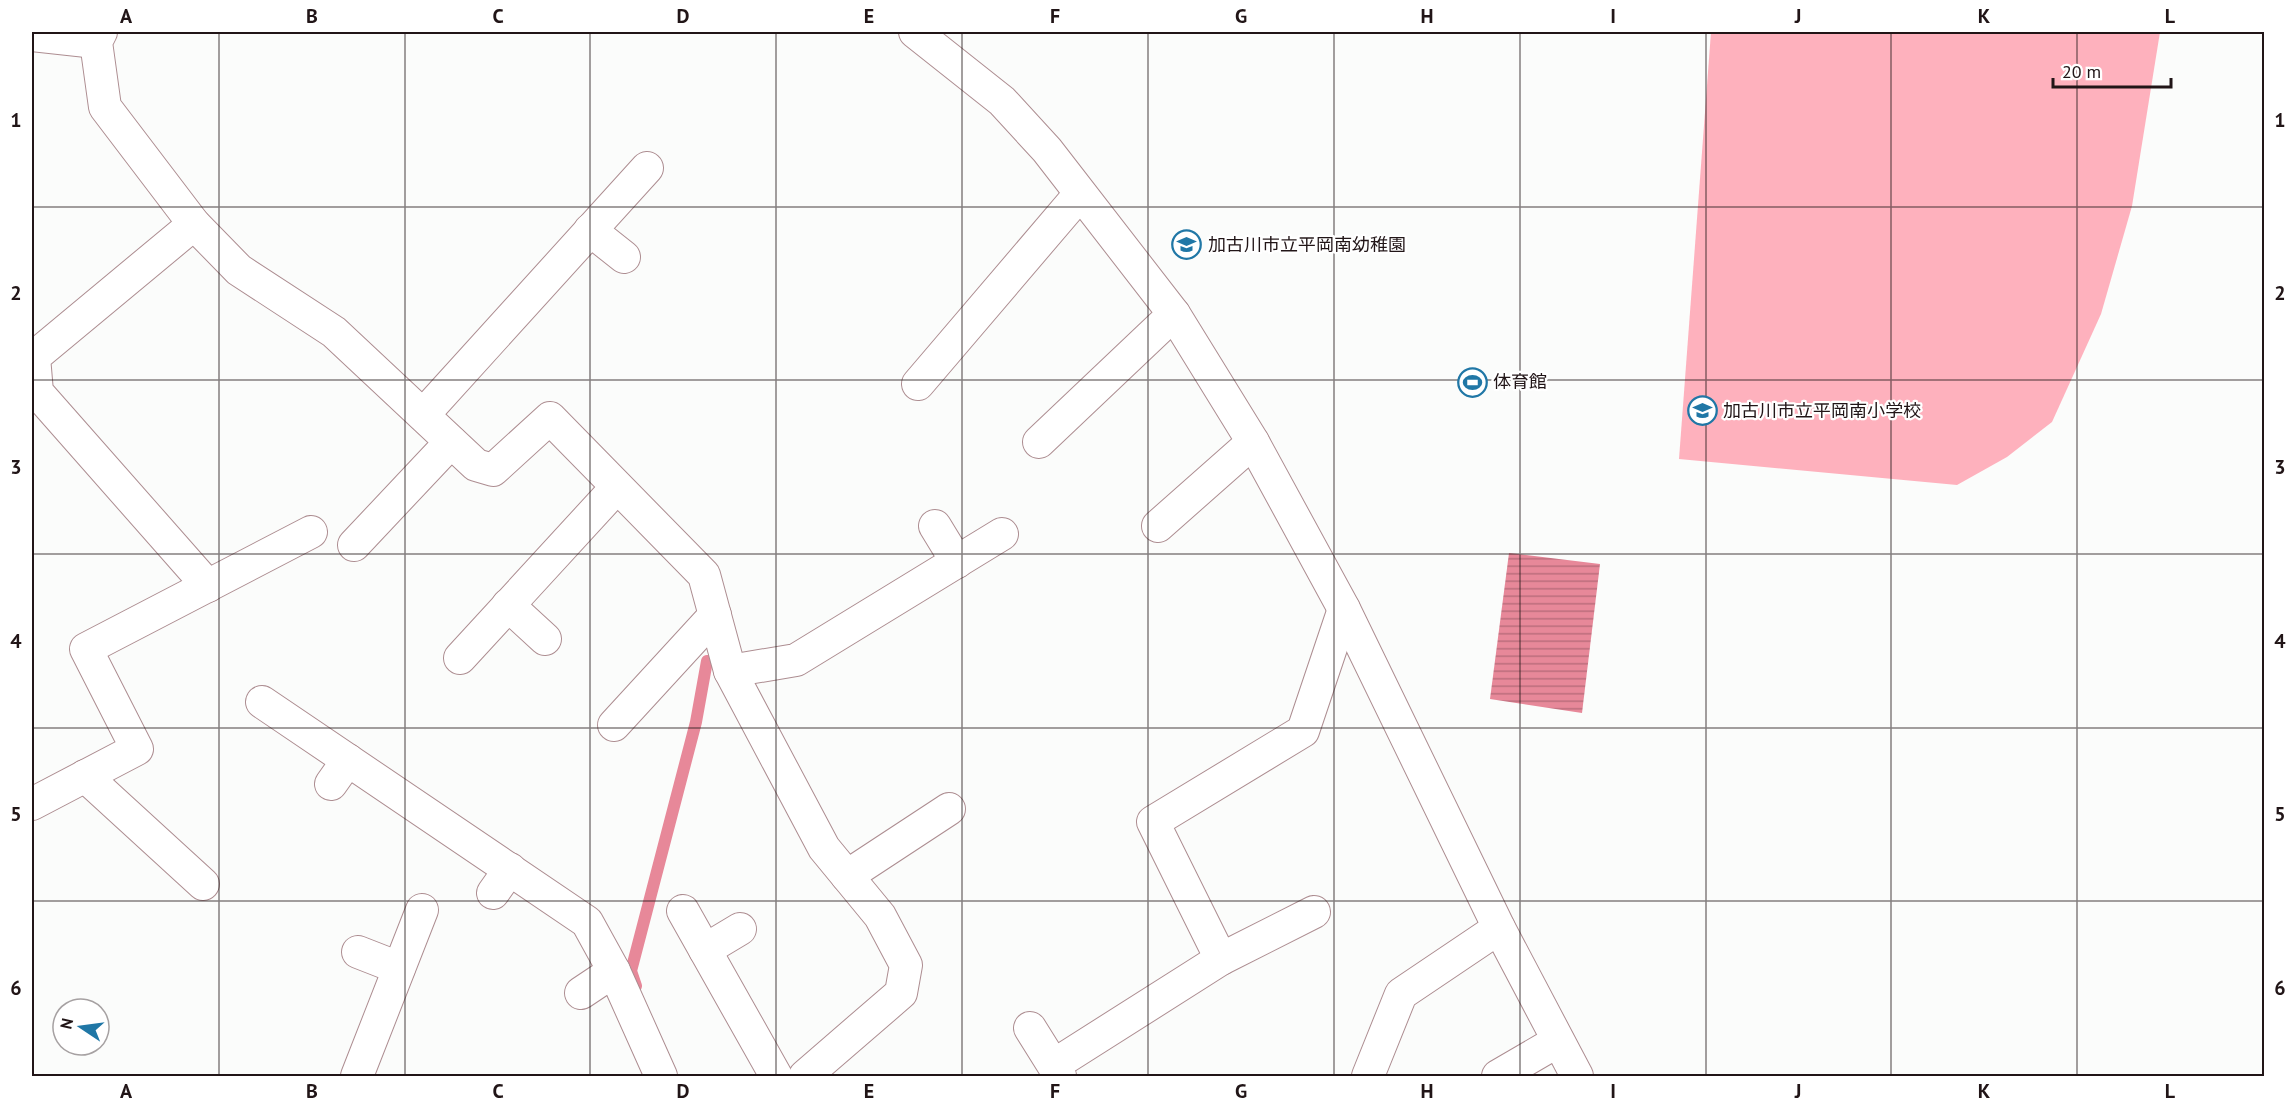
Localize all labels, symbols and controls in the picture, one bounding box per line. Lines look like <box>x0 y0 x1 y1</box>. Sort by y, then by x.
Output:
text: A <box>120 3 133 29</box>
text: B <box>306 3 318 29</box>
text: C <box>492 3 504 29</box>
text: D <box>677 3 690 29</box>
text: E <box>864 3 874 29</box>
text: F <box>1050 3 1060 29</box>
text: G <box>1235 3 1247 29</box>
text: H <box>1420 3 1434 29</box>
text: I <box>1610 3 1616 29</box>
text: J <box>1794 3 1801 29</box>
text: K <box>1978 3 1991 29</box>
text: L <box>2165 3 2176 29</box>
scale bar <box>2053 51 2172 89</box>
text: 20 m <box>2062 60 2101 83</box>
text: 1 <box>10 107 22 133</box>
text: 1 <box>2274 107 2286 133</box>
school or university icon: 加古川市立平岡南幼稚園 <box>1171 229 1203 261</box>
place label: 加古川市立平岡南幼稚園 <box>1208 233 1406 256</box>
text: 2 <box>10 280 22 306</box>
text: 2 <box>2274 280 2286 306</box>
sports icon: 体育館 <box>1456 366 1488 398</box>
place label: 体育館 <box>1493 370 1547 393</box>
school or university icon: 加古川市立平岡南小学校 <box>1686 395 1718 427</box>
place label: 加古川市立平岡南小学校 <box>1723 399 1921 422</box>
text: 3 <box>10 454 22 480</box>
text: 3 <box>2274 454 2286 480</box>
text: 4 <box>10 628 22 654</box>
text: 4 <box>2274 628 2286 654</box>
text: 5 <box>10 801 22 827</box>
text: 5 <box>2274 801 2286 827</box>
text: 6 <box>10 975 22 1001</box>
text: 6 <box>2274 975 2286 1001</box>
north arrow <box>51 997 111 1057</box>
text: N <box>55 1016 77 1031</box>
text: A <box>120 1078 133 1104</box>
text: B <box>306 1078 318 1104</box>
text: C <box>492 1078 504 1104</box>
text: D <box>677 1078 690 1104</box>
text: E <box>864 1078 874 1104</box>
text: F <box>1050 1078 1060 1104</box>
text: G <box>1235 1078 1247 1104</box>
text: H <box>1420 1078 1434 1104</box>
text: I <box>1610 1078 1616 1104</box>
text: J <box>1794 1078 1801 1104</box>
text: K <box>1978 1078 1991 1104</box>
text: L <box>2165 1078 2176 1104</box>

